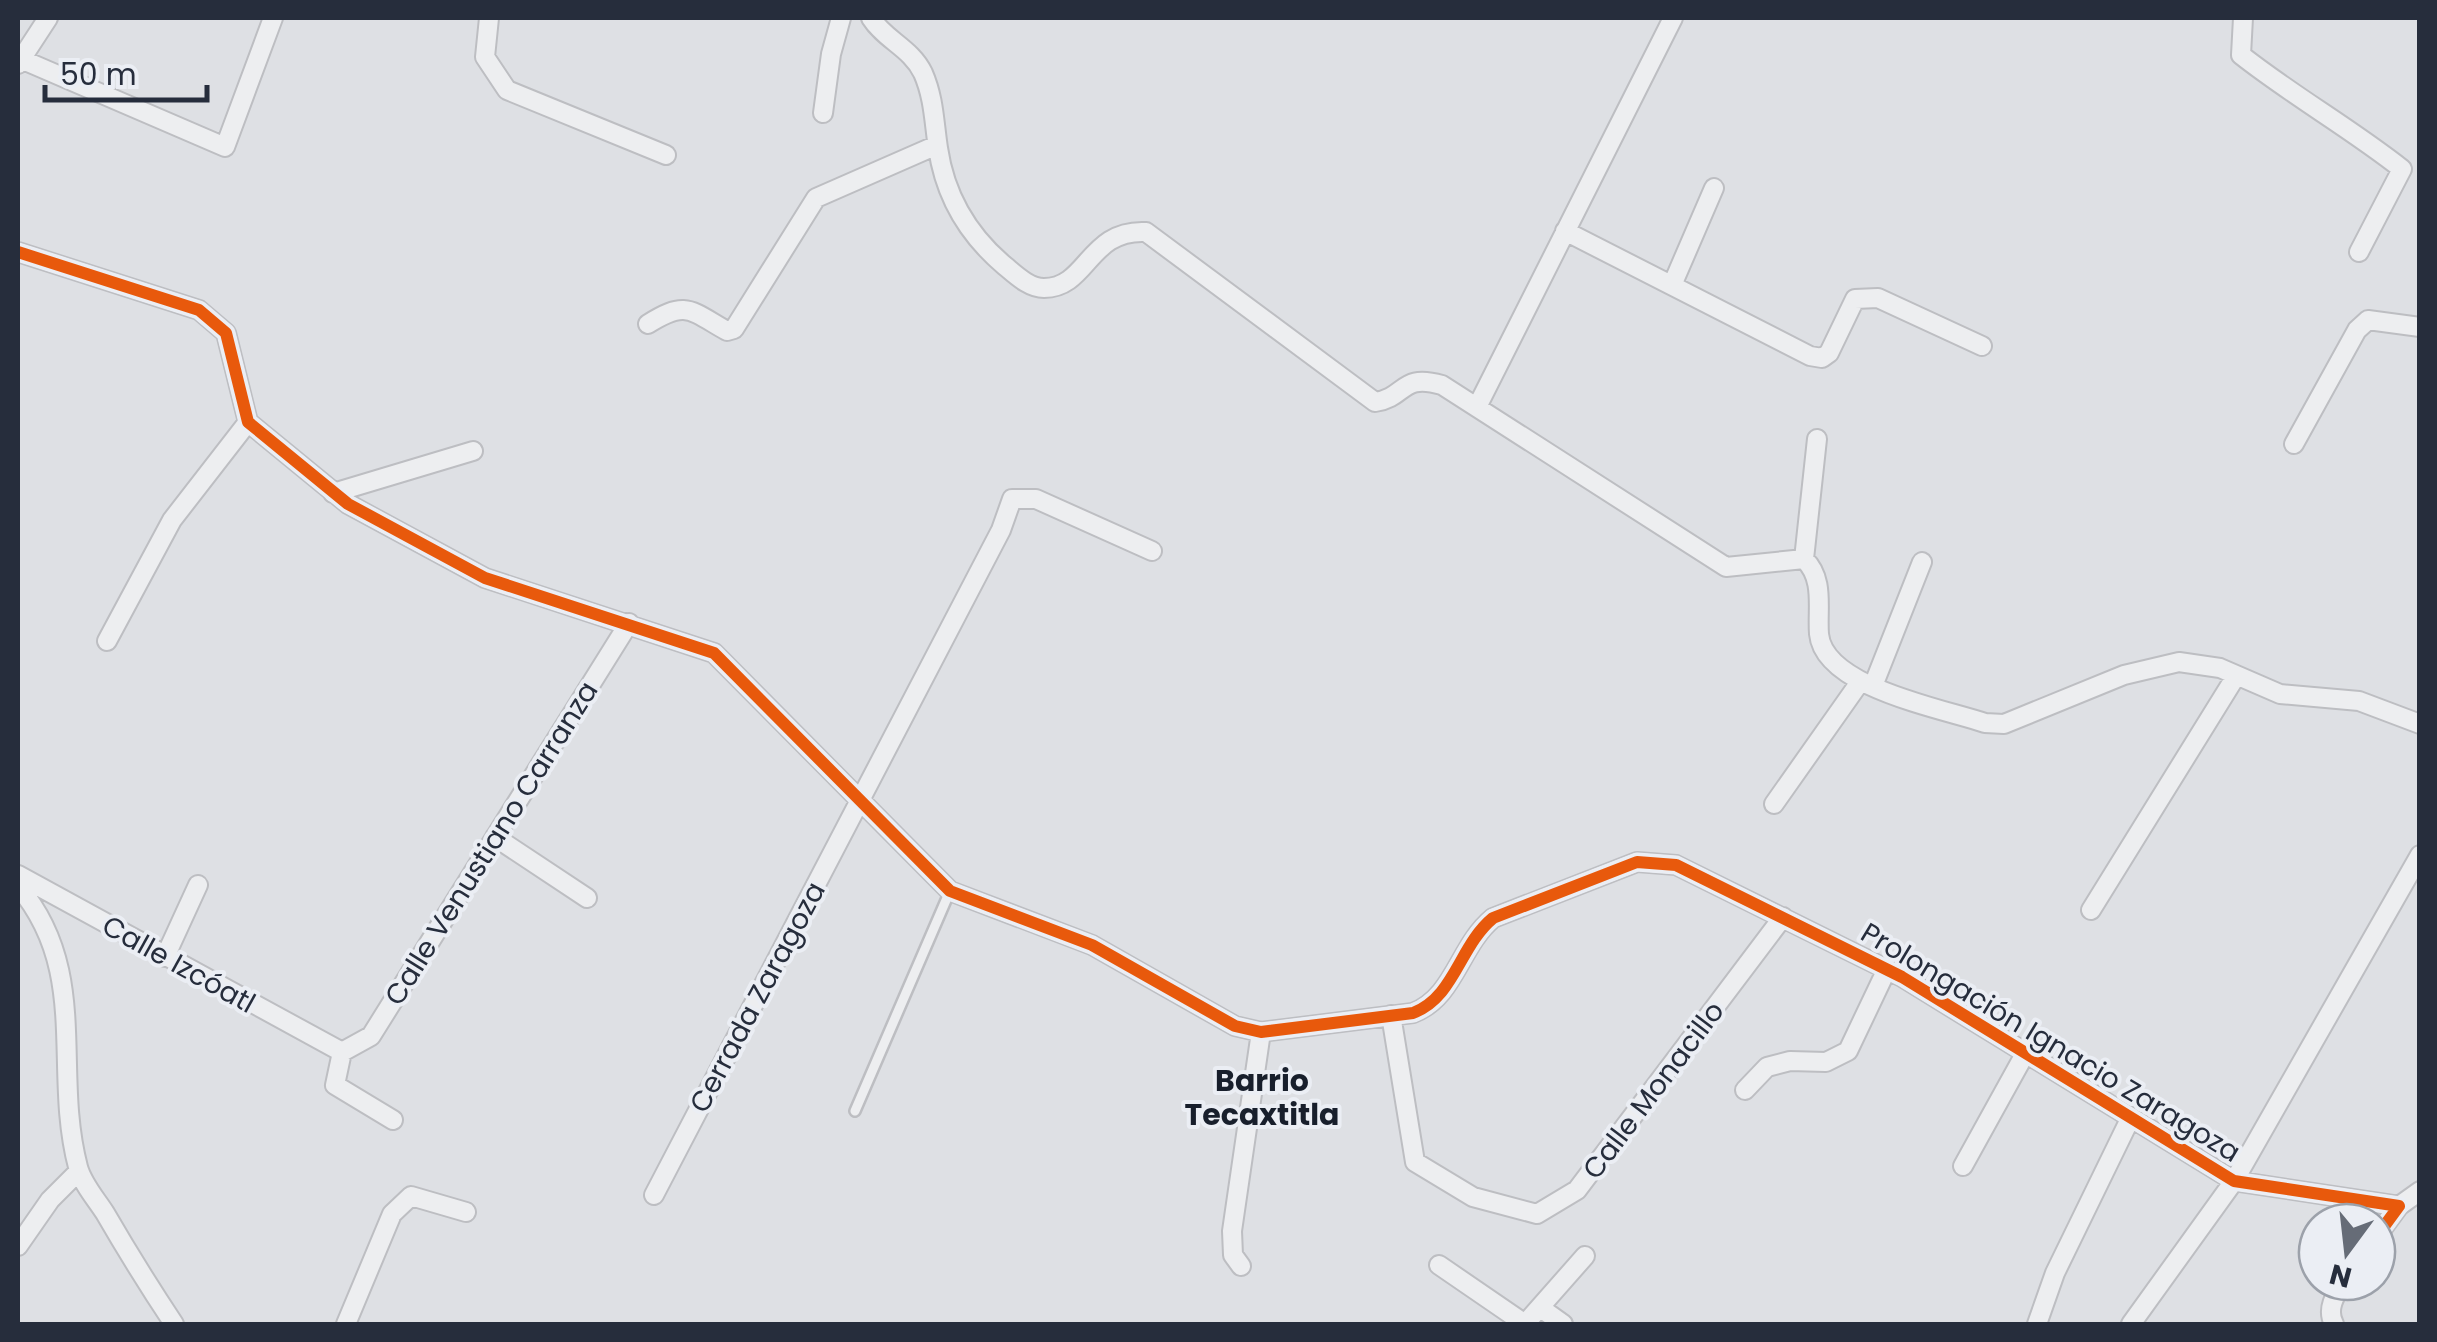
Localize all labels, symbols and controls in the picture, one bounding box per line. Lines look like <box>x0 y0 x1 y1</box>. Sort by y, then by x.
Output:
scale bar <box>45 40 208 102</box>
text: 50 m <box>60 53 137 96</box>
street label: Calle Venustiano Carranza <box>375 674 607 1013</box>
street label: Cerrada Zaragoza <box>680 875 835 1119</box>
street label: Calle Izcóatl <box>95 906 262 1023</box>
street label: Prolongación Ignacio Zaragoza <box>1854 913 2248 1171</box>
street label: Calle Monacillo <box>1574 993 1733 1187</box>
district label: Barrio Tecaxtitla <box>1185 1059 1339 1136</box>
north arrow <box>2297 1202 2397 1302</box>
text: N <box>2325 1254 2356 1297</box>

